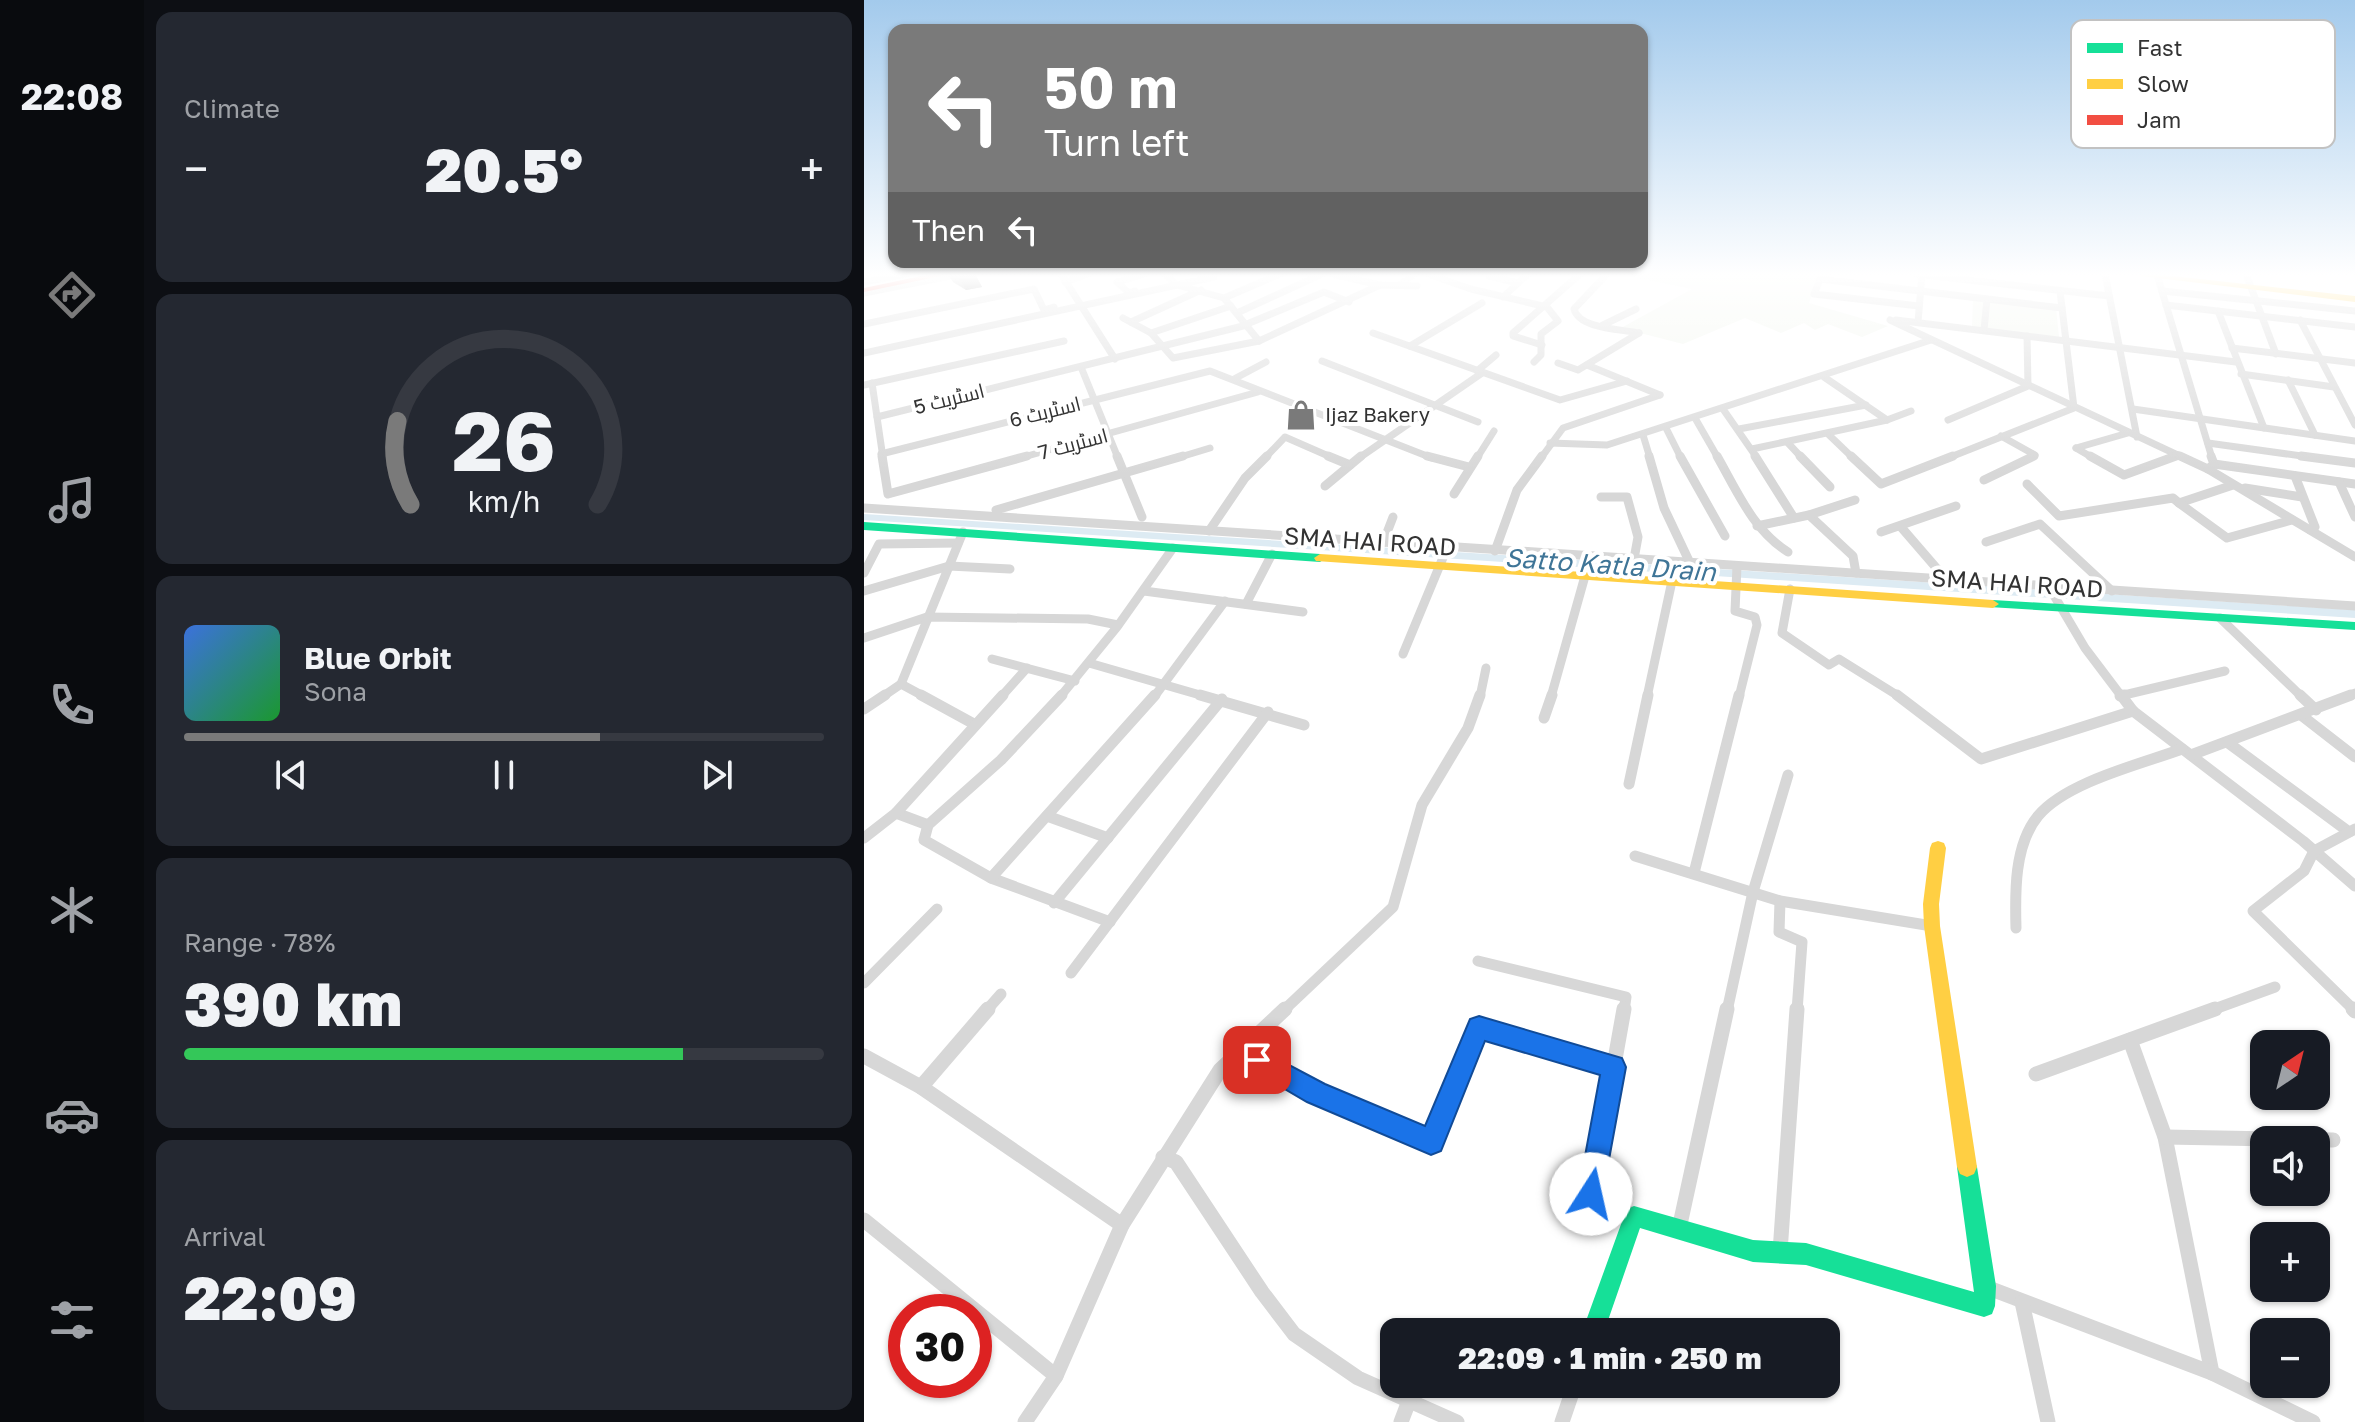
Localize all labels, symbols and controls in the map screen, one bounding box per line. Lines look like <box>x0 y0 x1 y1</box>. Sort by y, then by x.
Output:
legend <box>2071 20 2335 148</box>
text: Fast <box>2137 34 2183 61</box>
text: 50 m <box>1044 53 1178 120</box>
icon: left <box>912 56 1016 160</box>
text: Slow <box>2137 70 2189 97</box>
text: 22:08 <box>21 75 123 118</box>
text: Climate <box>184 93 280 124</box>
text: Jam <box>2137 106 2181 133</box>
text: Turn left <box>1044 121 1190 164</box>
text: 20.5° <box>425 133 583 205</box>
text: − <box>184 142 208 195</box>
text: + <box>800 142 824 195</box>
icon: left <box>1001 208 1045 252</box>
text: Then <box>912 212 985 248</box>
icon: directions <box>44 267 100 323</box>
street label: اسٹریٹ 5 <box>911 378 987 419</box>
text: 26 <box>452 389 556 489</box>
street label: اسٹریٹ 6 <box>1007 391 1083 432</box>
shop icon: Ijaz Bakery <box>1284 398 1318 432</box>
place label: Ijaz Bakery <box>1325 402 1430 426</box>
street label: اسٹریٹ 7 <box>1035 422 1110 465</box>
icon: music <box>44 472 100 528</box>
text: km/h <box>468 484 540 518</box>
street label: SMA HAI ROAD <box>1283 520 1457 561</box>
water label: Satto Katla Drain <box>1503 542 1718 587</box>
street label: SMA HAI ROAD <box>1930 562 2104 603</box>
text: Blue Orbit <box>304 640 452 676</box>
text: Sona <box>304 676 367 707</box>
icon: phone <box>44 677 100 733</box>
icon: previous <box>269 753 313 797</box>
icon: pause <box>482 753 526 797</box>
icon: next <box>695 753 739 797</box>
icon: climate <box>44 882 100 938</box>
text: Range · 78% <box>184 927 335 958</box>
text: 390 km <box>184 967 402 1039</box>
pin <box>1223 1026 1291 1094</box>
north arrow <box>2250 1030 2330 1110</box>
map controls <box>2250 1030 2330 1398</box>
icon: arrive <box>1235 1038 1279 1082</box>
icon: car <box>44 1087 100 1143</box>
button: sound <box>2250 1126 2330 1206</box>
position arrow <box>1549 1152 1633 1236</box>
text: Arrival <box>184 1221 265 1252</box>
button: + <box>2250 1222 2330 1302</box>
text: 22:09 <box>184 1261 357 1333</box>
icon: filters <box>44 1292 100 1348</box>
speed limit sign: 30 <box>888 1294 992 1398</box>
button: − <box>2250 1318 2330 1398</box>
text: 22:09 · 1 min · 250 m <box>1458 1340 1762 1376</box>

